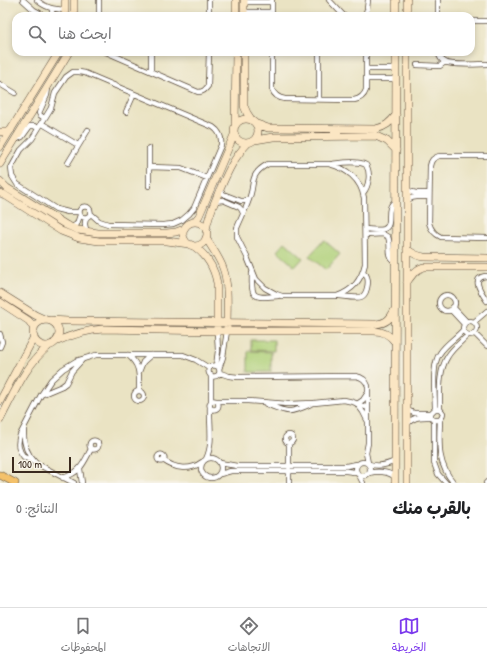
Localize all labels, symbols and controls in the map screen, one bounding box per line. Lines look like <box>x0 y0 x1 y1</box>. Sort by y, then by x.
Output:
search box <box>12 12 475 56</box>
icon: search <box>26 23 48 45</box>
text: ابحث هنا <box>58 23 112 44</box>
scale bar <box>12 455 71 474</box>
text: 100 m <box>18 457 42 471</box>
text: بالقرب منك <box>393 496 471 519</box>
text: النتائج: 0 <box>16 499 58 517</box>
tab: المحفوظات <box>61 615 106 657</box>
tab: الاتجاهات <box>228 615 270 657</box>
tab: الخريطة <box>392 615 426 657</box>

